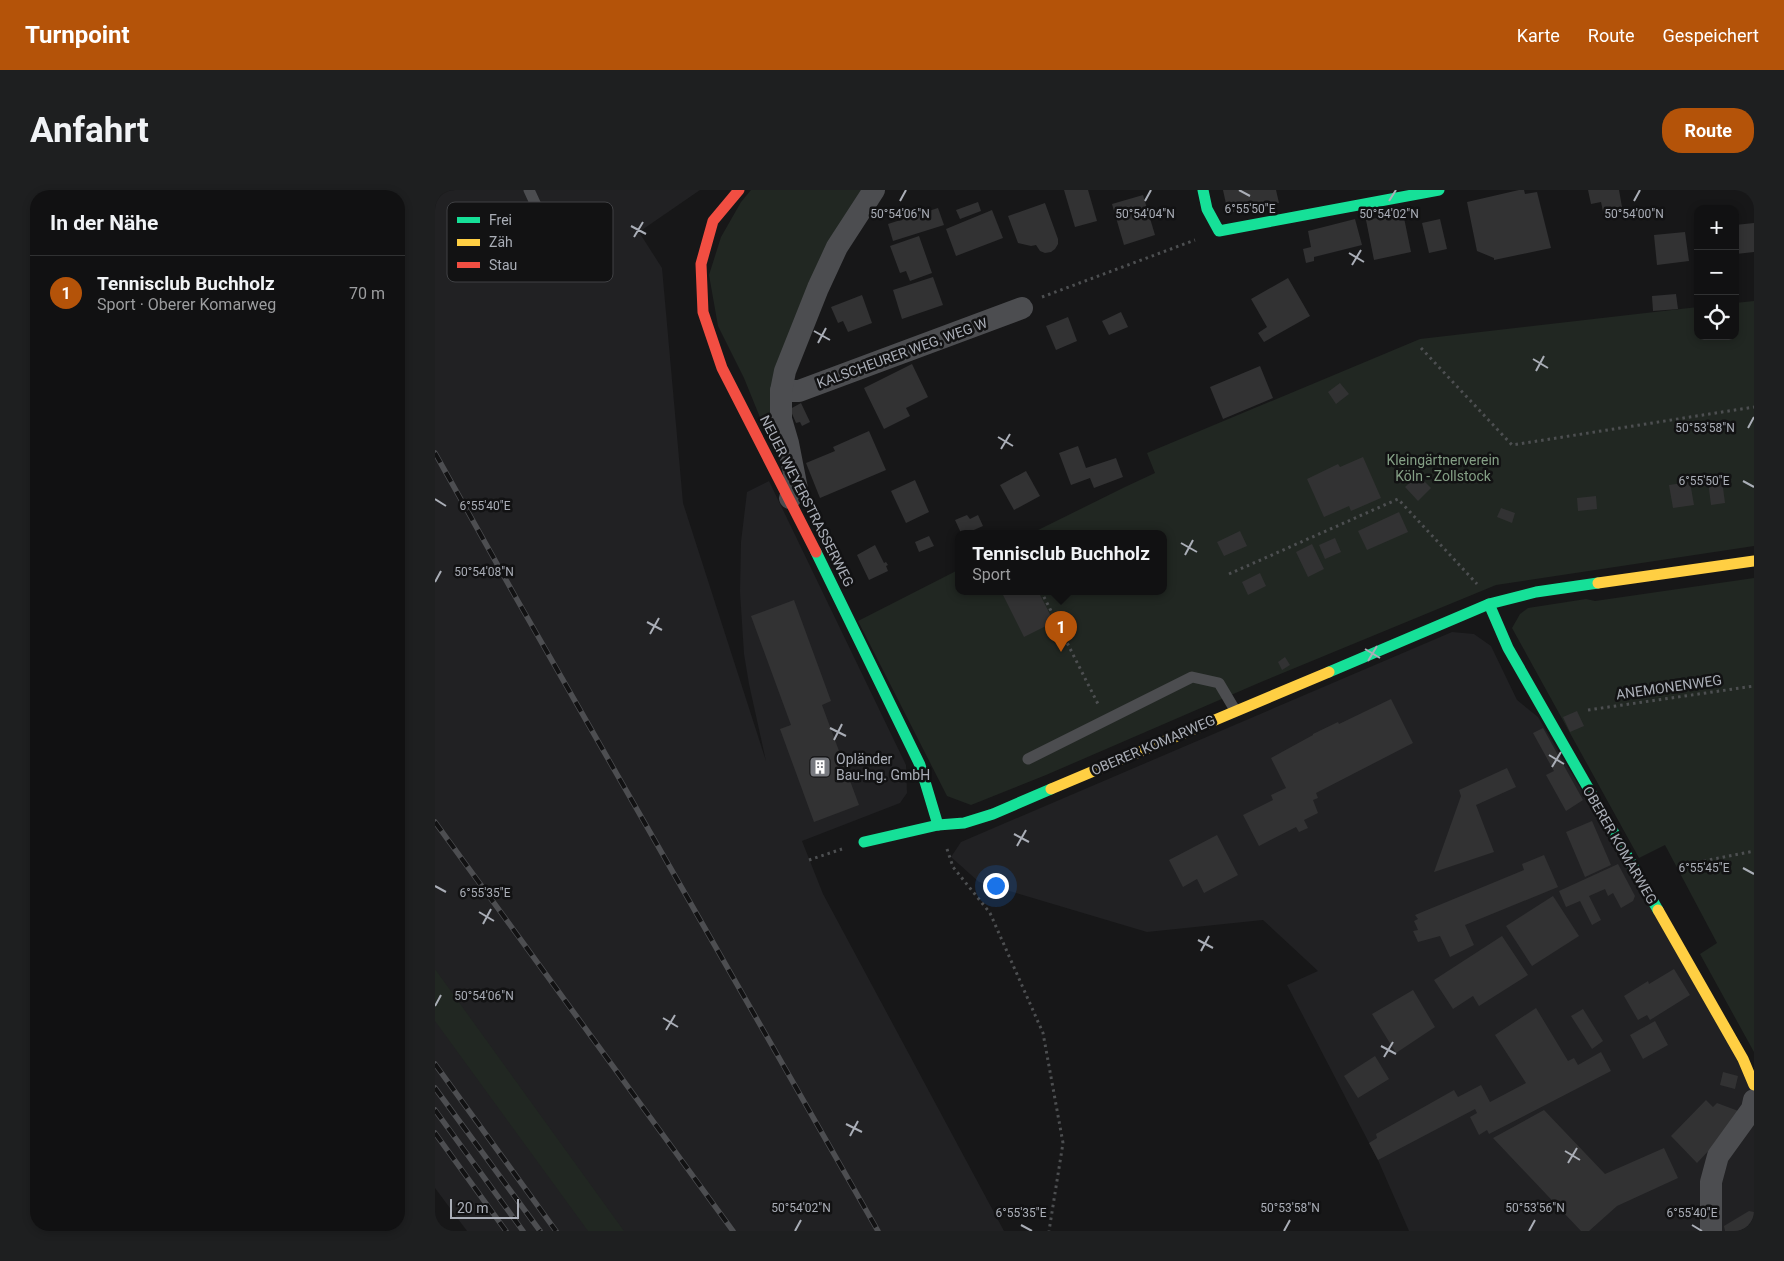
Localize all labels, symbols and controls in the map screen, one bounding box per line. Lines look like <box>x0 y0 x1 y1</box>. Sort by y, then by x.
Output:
text: Turnpoint <box>25 21 130 49</box>
text: Karte <box>1517 25 1560 46</box>
text: Route <box>1588 25 1635 46</box>
text: Gespeichert <box>1663 25 1759 46</box>
button: Route <box>1662 108 1754 153</box>
text: Anfahrt <box>30 110 149 151</box>
legend <box>447 202 613 282</box>
text: 6°55'50"E <box>1225 202 1276 216</box>
map controls <box>1694 205 1739 340</box>
button: + <box>1694 205 1739 250</box>
text: 50°54'06"N <box>870 207 930 221</box>
text: 50°54'04"N <box>1115 207 1175 221</box>
text: 50°54'02"N <box>1359 207 1419 221</box>
text: 50°54'00"N <box>1604 207 1664 221</box>
text: In der Nähe <box>50 211 158 235</box>
text: Frei <box>489 212 512 228</box>
text: Zäh <box>489 234 513 250</box>
button: − <box>1694 250 1739 295</box>
text: Stau <box>489 257 517 273</box>
text: Tennisclub Buchholz <box>97 272 275 295</box>
text: 1 <box>61 284 71 303</box>
text: 70 m <box>349 284 385 303</box>
text: Sport · Oberer Komarweg <box>97 295 276 314</box>
button: locate <box>1694 295 1739 340</box>
street label: KALSCHEURER WEG, WEG W <box>814 314 990 391</box>
street label: NEUER WEYERSTRASSERWEG <box>757 413 857 589</box>
text: 50°53'58"N <box>1675 421 1735 435</box>
park label: Kleingärtnerverein Köln - Zollstock <box>1386 452 1500 484</box>
text: 6°55'50"E <box>1679 474 1730 488</box>
text: 6°55'40"E <box>460 499 511 513</box>
popup <box>955 530 1167 595</box>
text: Tennisclub Buchholz <box>972 542 1150 565</box>
text: 50°54'08"N <box>454 565 514 579</box>
text: Sport <box>972 565 1011 584</box>
pin: 1 <box>1045 611 1077 652</box>
street label: ANEMONENWEG <box>1615 672 1723 702</box>
street label: OBERER KOMARWEG <box>1089 712 1217 778</box>
place label: Opländer Bau-Ing. GmbH <box>836 751 930 783</box>
building icon: Opländer Bau-Ing. GmbH <box>808 755 832 779</box>
street label: OBERER KOMARWEG <box>1580 783 1660 907</box>
text: 6°55'45"E <box>1679 861 1730 875</box>
your location <box>983 873 1009 899</box>
text: 6°55'35"E <box>460 886 511 900</box>
text: 50°54'06"N <box>454 989 514 1003</box>
scale bar <box>450 1196 519 1219</box>
text: 20 m <box>457 1200 489 1216</box>
text: 50°54'02"N <box>771 1201 831 1215</box>
text: 50°53'58"N <box>1260 1201 1320 1215</box>
text: 50°53'56"N <box>1505 1201 1565 1215</box>
text: 6°55'35"E <box>996 1206 1047 1220</box>
text: 6°55'40"E <box>1667 1206 1718 1220</box>

